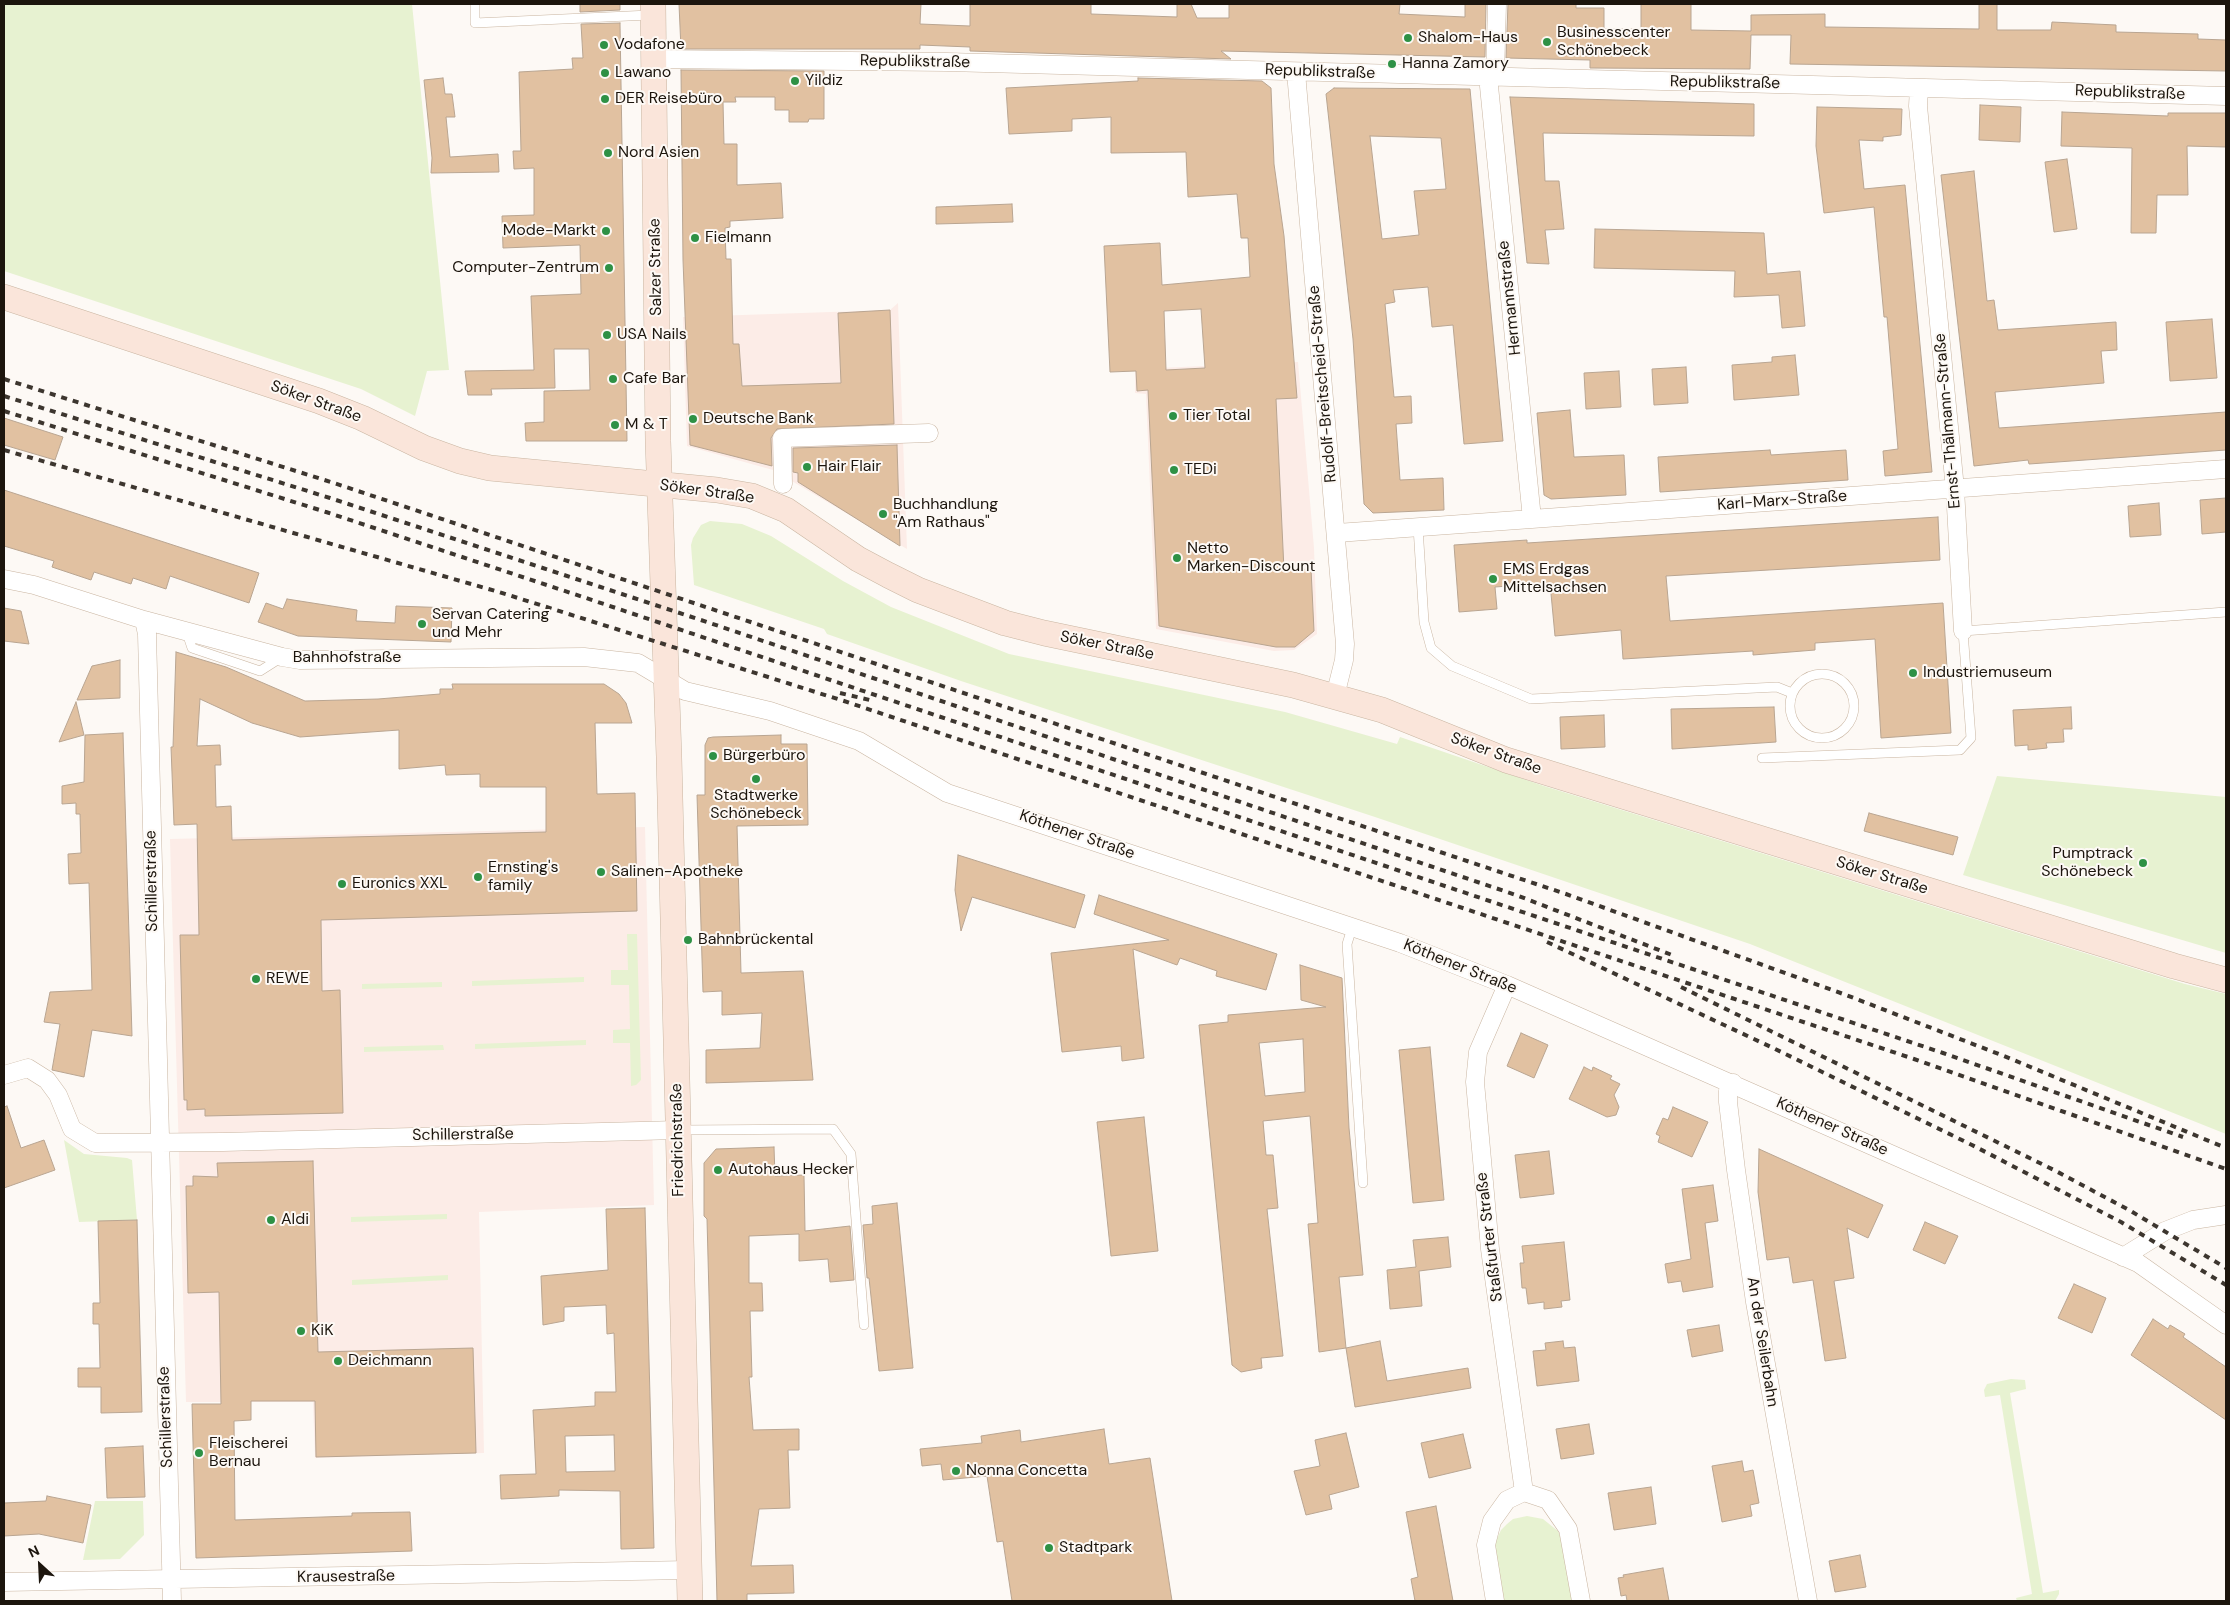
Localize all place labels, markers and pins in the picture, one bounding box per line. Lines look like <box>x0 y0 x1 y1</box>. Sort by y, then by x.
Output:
place label: Businesscenter Schönebeck <box>1557 23 1671 61</box>
place label: Shalom-Haus <box>1418 28 1518 48</box>
marker: Shalom-Haus <box>1402 32 1414 44</box>
place label: Vodafone <box>614 35 685 55</box>
marker: Businesscenter Schönebeck <box>1541 36 1553 48</box>
marker: Vodafone <box>598 39 610 51</box>
place label: Hanna Zamory <box>1402 54 1509 74</box>
marker: Hanna Zamory <box>1386 58 1398 70</box>
place label: Lawano <box>615 63 671 83</box>
marker: Lawano <box>599 67 611 79</box>
place label: Yildiz <box>805 71 843 91</box>
marker: Yildiz <box>789 75 801 87</box>
place label: DER Reisebüro <box>615 89 722 109</box>
marker: DER Reisebüro <box>599 93 611 105</box>
place label: Nord Asien <box>618 143 699 163</box>
marker: Nord Asien <box>602 147 614 159</box>
place label: Mode-Markt <box>503 221 596 241</box>
marker: Mode-Markt <box>600 225 612 237</box>
place label: Fielmann <box>705 228 771 248</box>
marker: Fielmann <box>689 232 701 244</box>
place label: Computer-Zentrum <box>452 258 599 278</box>
marker: Computer-Zentrum <box>603 262 615 274</box>
place label: USA Nails <box>617 325 687 345</box>
marker: USA Nails <box>601 329 613 341</box>
place label: Cafe Bar <box>623 369 686 389</box>
marker: Cafe Bar <box>607 373 619 385</box>
place label: Tier Total <box>1183 406 1250 426</box>
place label: Deutsche Bank <box>703 409 814 429</box>
marker: Tier Total <box>1167 410 1179 422</box>
marker: Deutsche Bank <box>687 413 699 425</box>
place label: M & T <box>625 415 668 435</box>
marker: M & T <box>609 419 621 431</box>
place label: Hair Flair <box>817 457 881 477</box>
place label: TEDi <box>1184 460 1217 480</box>
marker: Hair Flair <box>801 461 813 473</box>
marker: TEDi <box>1168 464 1180 476</box>
place label: Buchhandlung "Am Rathaus" <box>893 495 998 533</box>
marker: Buchhandlung "Am Rathaus" <box>877 508 889 520</box>
place label: Netto Marken-Discount <box>1187 539 1316 577</box>
marker: Netto Marken-Discount <box>1171 552 1183 564</box>
place label: EMS Erdgas Mittelsachsen <box>1503 560 1607 598</box>
marker: EMS Erdgas Mittelsachsen <box>1487 573 1499 585</box>
place label: Servan Catering und Mehr <box>432 605 549 643</box>
marker: Servan Catering und Mehr <box>416 618 428 630</box>
place label: Industriemuseum <box>1923 663 2052 683</box>
marker: Industriemuseum <box>1907 667 1919 679</box>
place label: Bürgerbüro <box>723 746 805 766</box>
marker: Bürgerbüro <box>707 750 719 762</box>
marker: Stadtwerke Schönebeck <box>750 773 762 785</box>
place label: Stadtwerke Schönebeck <box>710 786 802 824</box>
place label: Pumptrack Schönebeck <box>2041 844 2133 882</box>
marker: Pumptrack Schönebeck <box>2137 857 2149 869</box>
place label: Ernsting's family <box>488 858 559 896</box>
place label: Salinen-Apotheke <box>611 862 743 882</box>
marker: Salinen-Apotheke <box>595 866 607 878</box>
marker: Ernsting's family <box>472 871 484 883</box>
place label: Euronics XXL <box>352 874 448 894</box>
marker: Euronics XXL <box>336 878 348 890</box>
place label: Bahnbrückental <box>698 930 813 950</box>
marker: Bahnbrückental <box>682 934 694 946</box>
place label: REWE <box>266 969 309 989</box>
marker: REWE <box>250 973 262 985</box>
place label: Autohaus Hecker <box>728 1160 854 1180</box>
marker: Autohaus Hecker <box>712 1164 724 1176</box>
place label: Aldi <box>281 1210 309 1230</box>
marker: Aldi <box>265 1214 277 1226</box>
place label: KiK <box>311 1321 334 1341</box>
marker: KiK <box>295 1325 307 1337</box>
place label: Deichmann <box>348 1351 432 1371</box>
marker: Deichmann <box>332 1355 344 1367</box>
place label: Fleischerei Bernau <box>209 1434 288 1472</box>
marker: Fleischerei Bernau <box>193 1447 205 1459</box>
place label: Nonna Concetta <box>966 1461 1087 1481</box>
marker: Nonna Concetta <box>950 1465 962 1477</box>
place label: Stadtpark <box>1059 1538 1132 1558</box>
marker: Stadtpark <box>1043 1542 1055 1554</box>

